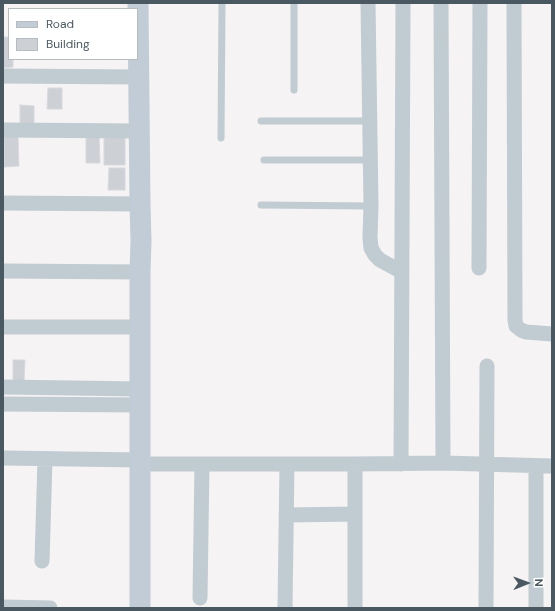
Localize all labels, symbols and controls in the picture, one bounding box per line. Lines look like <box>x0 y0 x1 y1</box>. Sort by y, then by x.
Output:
legend <box>8 8 138 60</box>
text: Road <box>46 16 74 32</box>
text: Building <box>46 36 90 52</box>
north arrow <box>507 563 547 603</box>
text: N <box>532 579 546 587</box>

